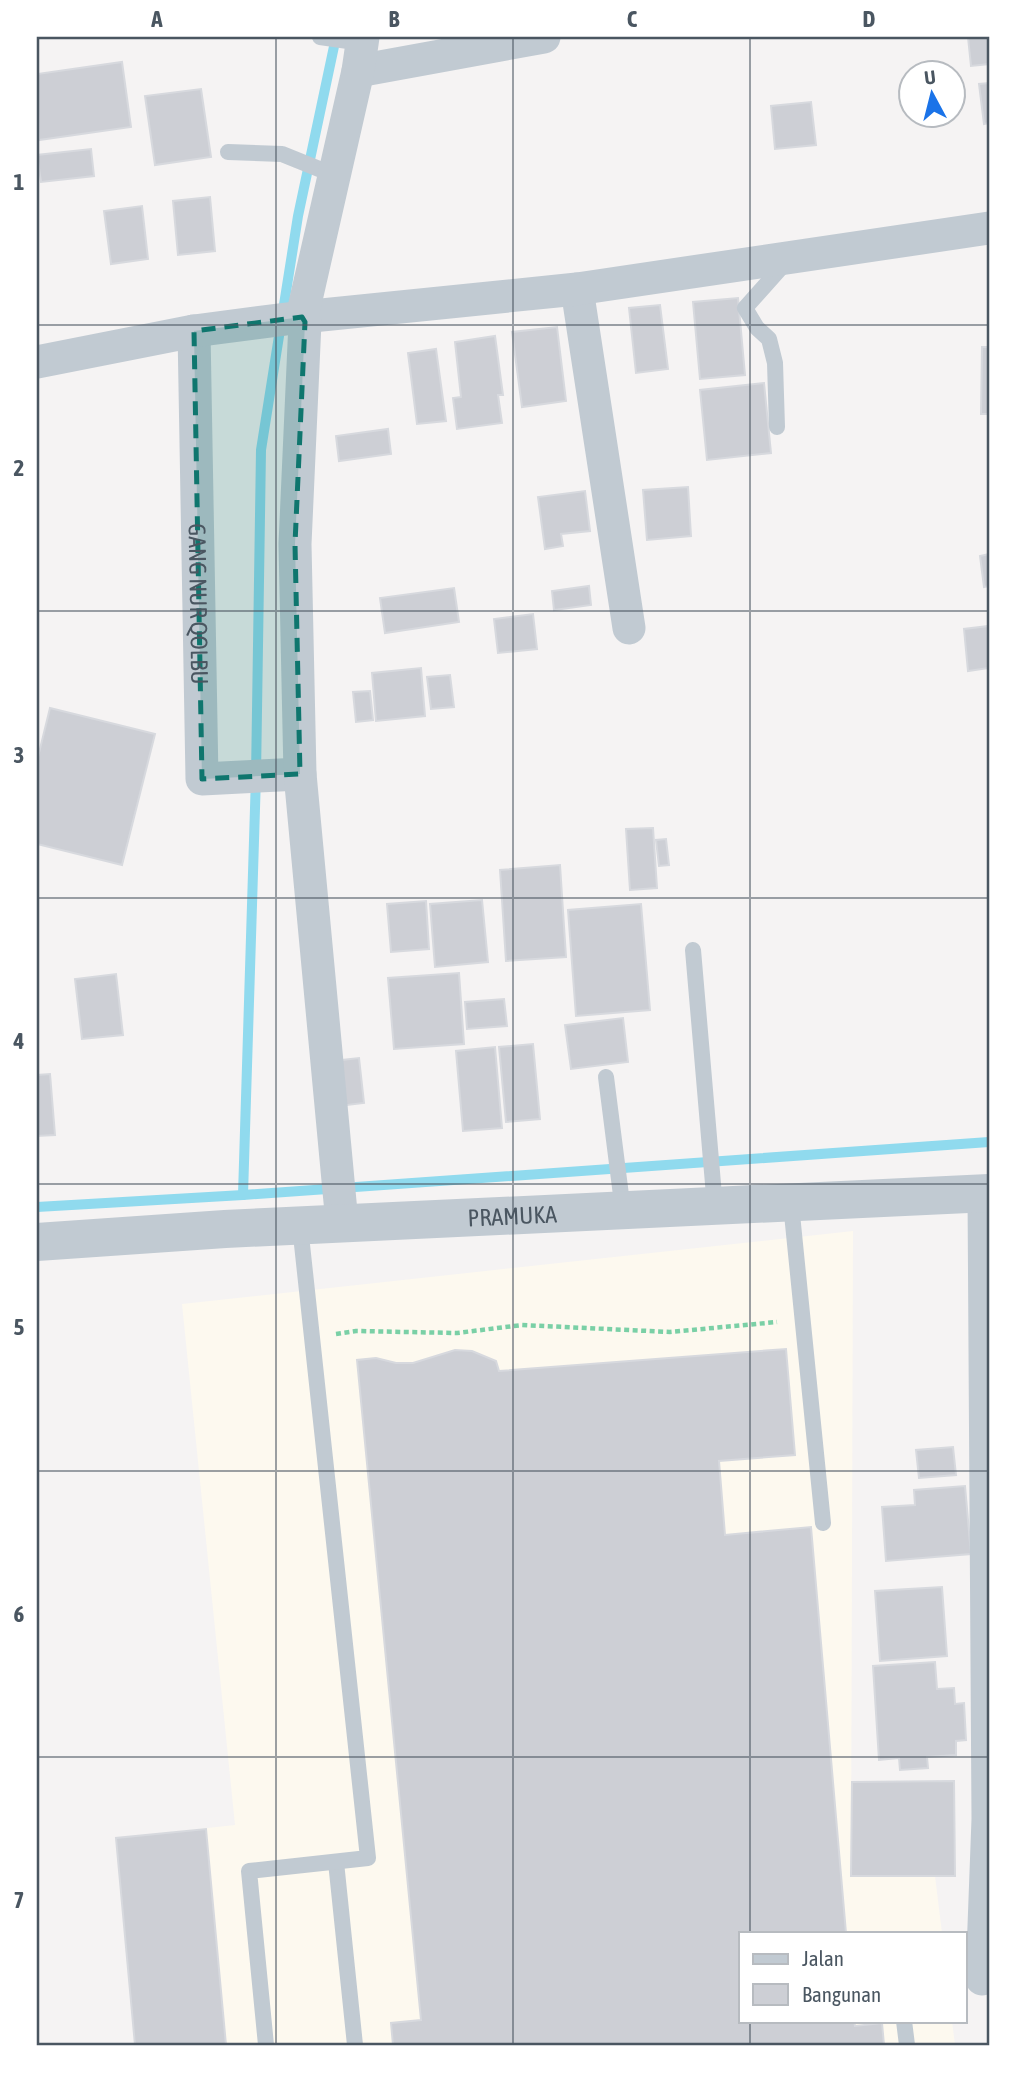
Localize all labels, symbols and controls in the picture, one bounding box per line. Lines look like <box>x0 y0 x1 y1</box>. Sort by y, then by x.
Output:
text: A <box>150 6 163 32</box>
text: B <box>389 6 400 32</box>
text: C <box>627 6 638 32</box>
text: D <box>863 6 876 32</box>
north arrow <box>897 60 967 130</box>
text: U <box>923 66 937 89</box>
text: 1 <box>14 169 25 195</box>
text: 2 <box>14 455 24 481</box>
street label: GANG NUR QOLBU <box>184 523 214 685</box>
text: 3 <box>14 742 24 768</box>
text: 4 <box>13 1028 25 1054</box>
street label: PRAMUKA <box>467 1200 558 1231</box>
text: 5 <box>14 1314 25 1340</box>
text: 6 <box>14 1601 25 1627</box>
text: 7 <box>14 1887 24 1913</box>
legend <box>739 1932 967 2022</box>
text: Jalan <box>802 1946 844 1970</box>
text: Bangunan <box>802 1982 881 2006</box>

